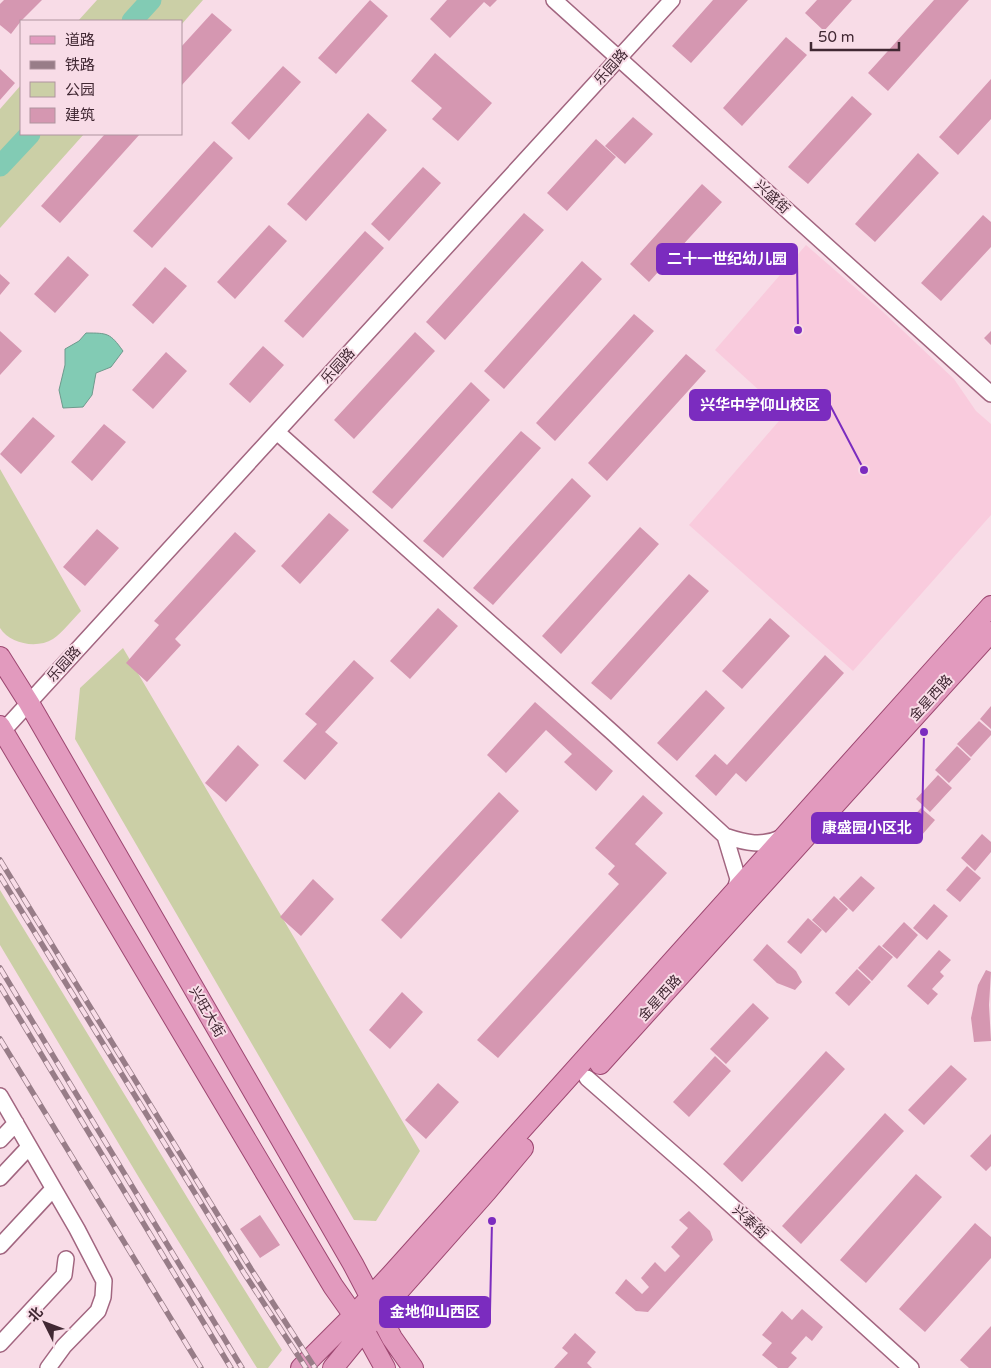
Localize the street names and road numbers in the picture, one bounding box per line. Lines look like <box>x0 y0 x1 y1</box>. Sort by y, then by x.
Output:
street label: 乐园路 <box>591 46 631 88</box>
street label: 兴盛街 <box>751 177 793 217</box>
street label: 乐园路 <box>318 345 358 387</box>
street label: 乐园路 <box>44 643 84 685</box>
street label: 金星西路 <box>906 672 956 724</box>
street label: 金星西路 <box>635 972 685 1024</box>
street label: 兴旺大街 <box>186 984 228 1040</box>
street label: 兴泰街 <box>729 1202 771 1242</box>

